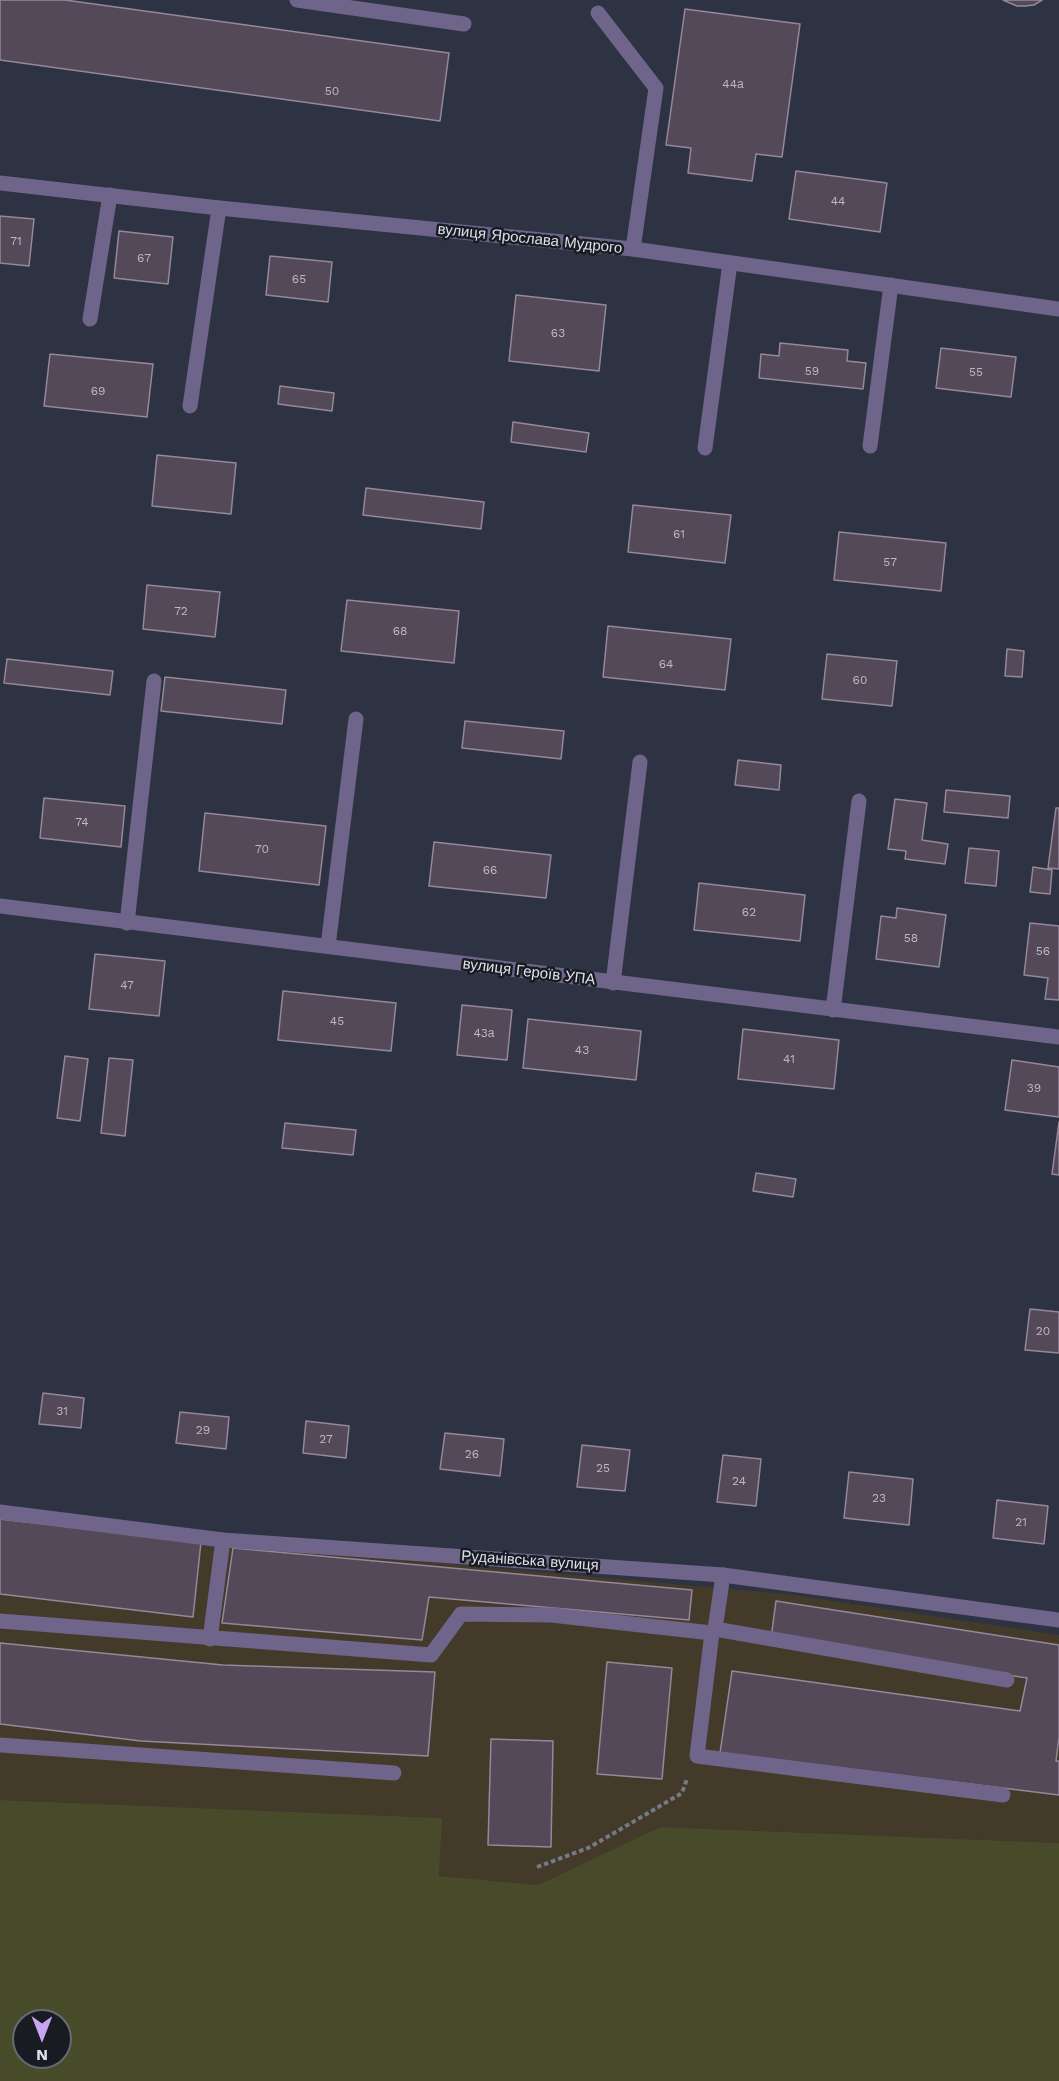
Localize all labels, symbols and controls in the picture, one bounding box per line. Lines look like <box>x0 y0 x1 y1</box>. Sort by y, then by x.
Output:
house number: 44а <box>722 77 744 91</box>
house number: 50 <box>325 84 339 98</box>
house number: 44 <box>831 194 845 208</box>
street label: вулиця Ярослава Мудрого <box>437 220 623 258</box>
house number: 71 <box>10 234 22 248</box>
house number: 67 <box>137 251 151 265</box>
house number: 65 <box>292 272 306 286</box>
house number: 63 <box>551 326 565 340</box>
house number: 59 <box>805 364 819 378</box>
house number: 55 <box>969 365 983 379</box>
house number: 69 <box>91 384 105 398</box>
house number: 61 <box>673 527 685 541</box>
house number: 57 <box>883 555 897 569</box>
house number: 72 <box>174 604 188 618</box>
house number: 68 <box>393 624 407 638</box>
house number: 64 <box>659 657 673 671</box>
house number: 60 <box>853 673 867 687</box>
house number: 74 <box>75 815 89 829</box>
house number: 70 <box>255 842 269 856</box>
house number: 66 <box>483 863 497 877</box>
house number: 62 <box>742 905 756 919</box>
house number: 58 <box>904 931 918 945</box>
house number: 56 <box>1036 944 1050 958</box>
street label: вулиця Героїв УПА <box>462 955 596 989</box>
house number: 47 <box>120 978 134 992</box>
house number: 45 <box>330 1014 344 1028</box>
house number: 43а <box>473 1026 495 1040</box>
house number: 43 <box>575 1043 589 1057</box>
house number: 41 <box>783 1052 795 1066</box>
house number: 39 <box>1027 1081 1041 1095</box>
house number: 20 <box>1036 1324 1050 1338</box>
house number: 31 <box>56 1404 68 1418</box>
house number: 29 <box>196 1423 210 1437</box>
house number: 27 <box>319 1432 333 1446</box>
house number: 26 <box>465 1447 479 1461</box>
house number: 25 <box>596 1461 610 1475</box>
house number: 24 <box>732 1474 746 1488</box>
house number: 23 <box>872 1491 886 1505</box>
house number: 21 <box>1015 1515 1027 1529</box>
street label: Руданівська вулиця <box>461 1547 599 1575</box>
north arrow <box>12 2009 72 2069</box>
text: N <box>36 2046 48 2065</box>

